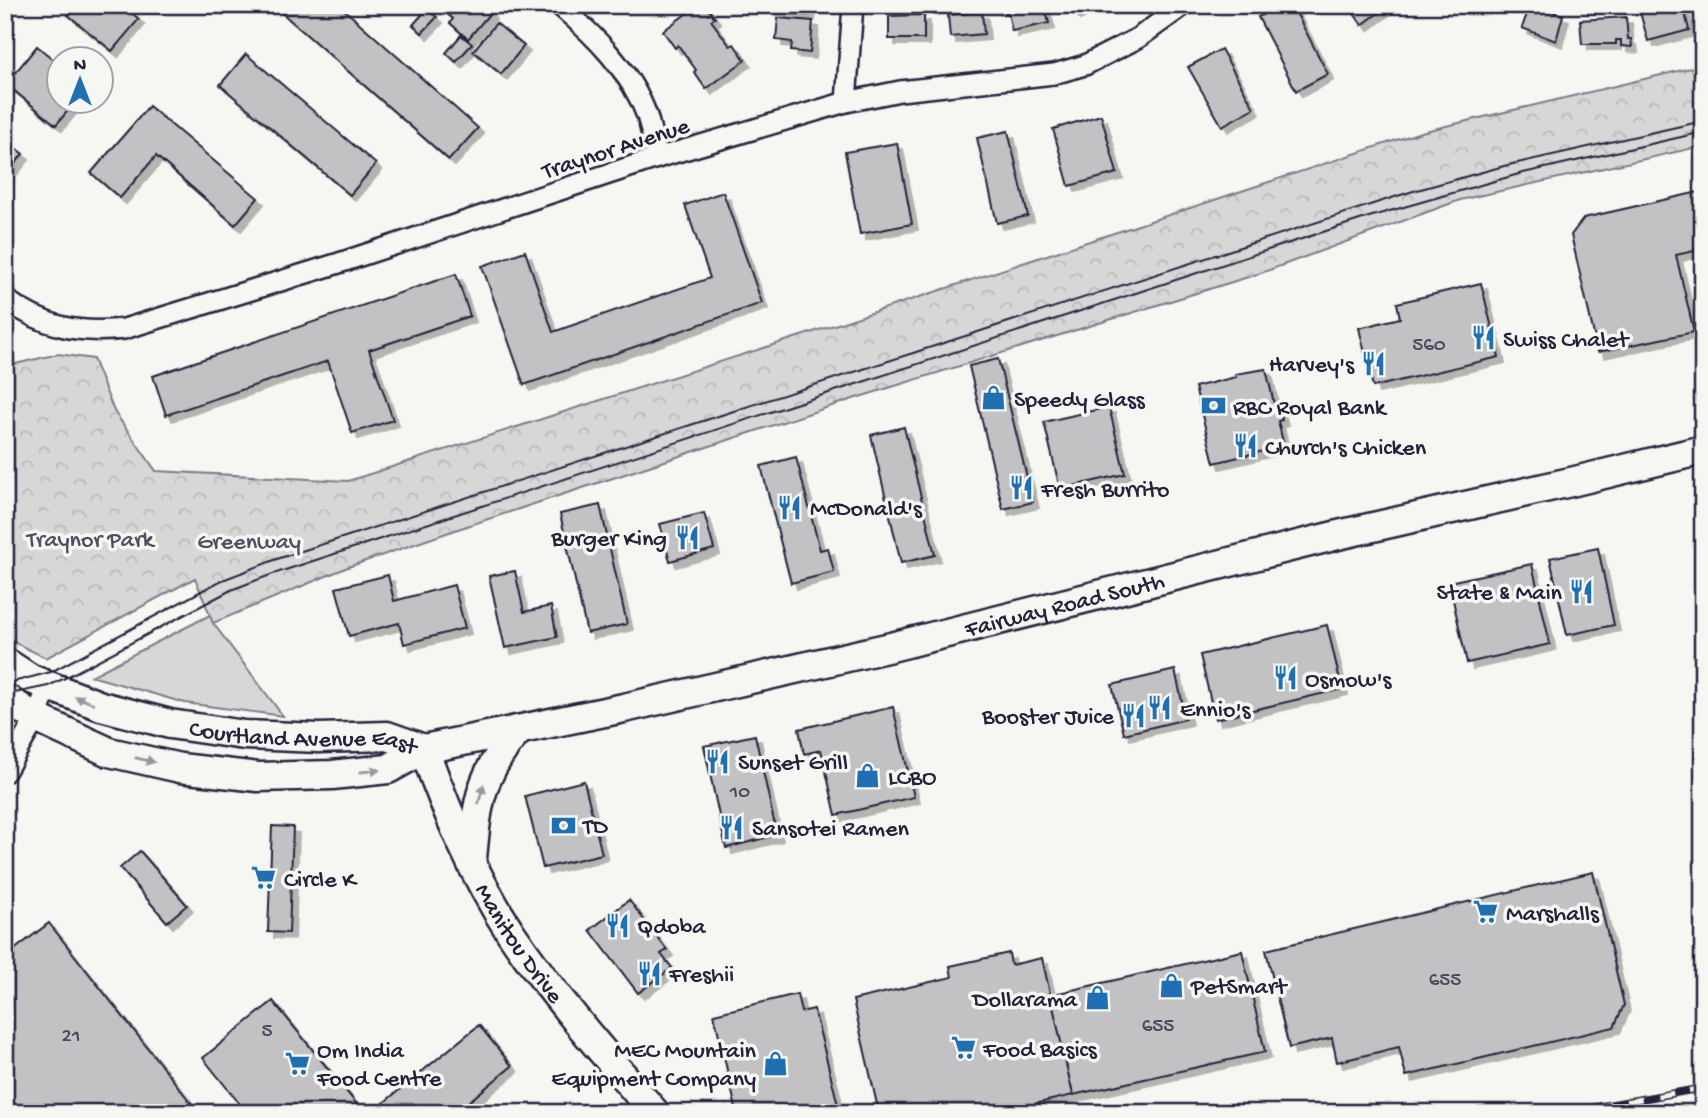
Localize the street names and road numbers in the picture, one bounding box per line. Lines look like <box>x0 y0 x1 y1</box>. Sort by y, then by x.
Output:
street label: Traynor Avenue <box>537 113 694 188</box>
street label: Fairway Road South <box>962 568 1168 646</box>
street label: Courtland Avenue East <box>187 716 422 764</box>
street label: Manitou Drive <box>467 880 569 1011</box>

